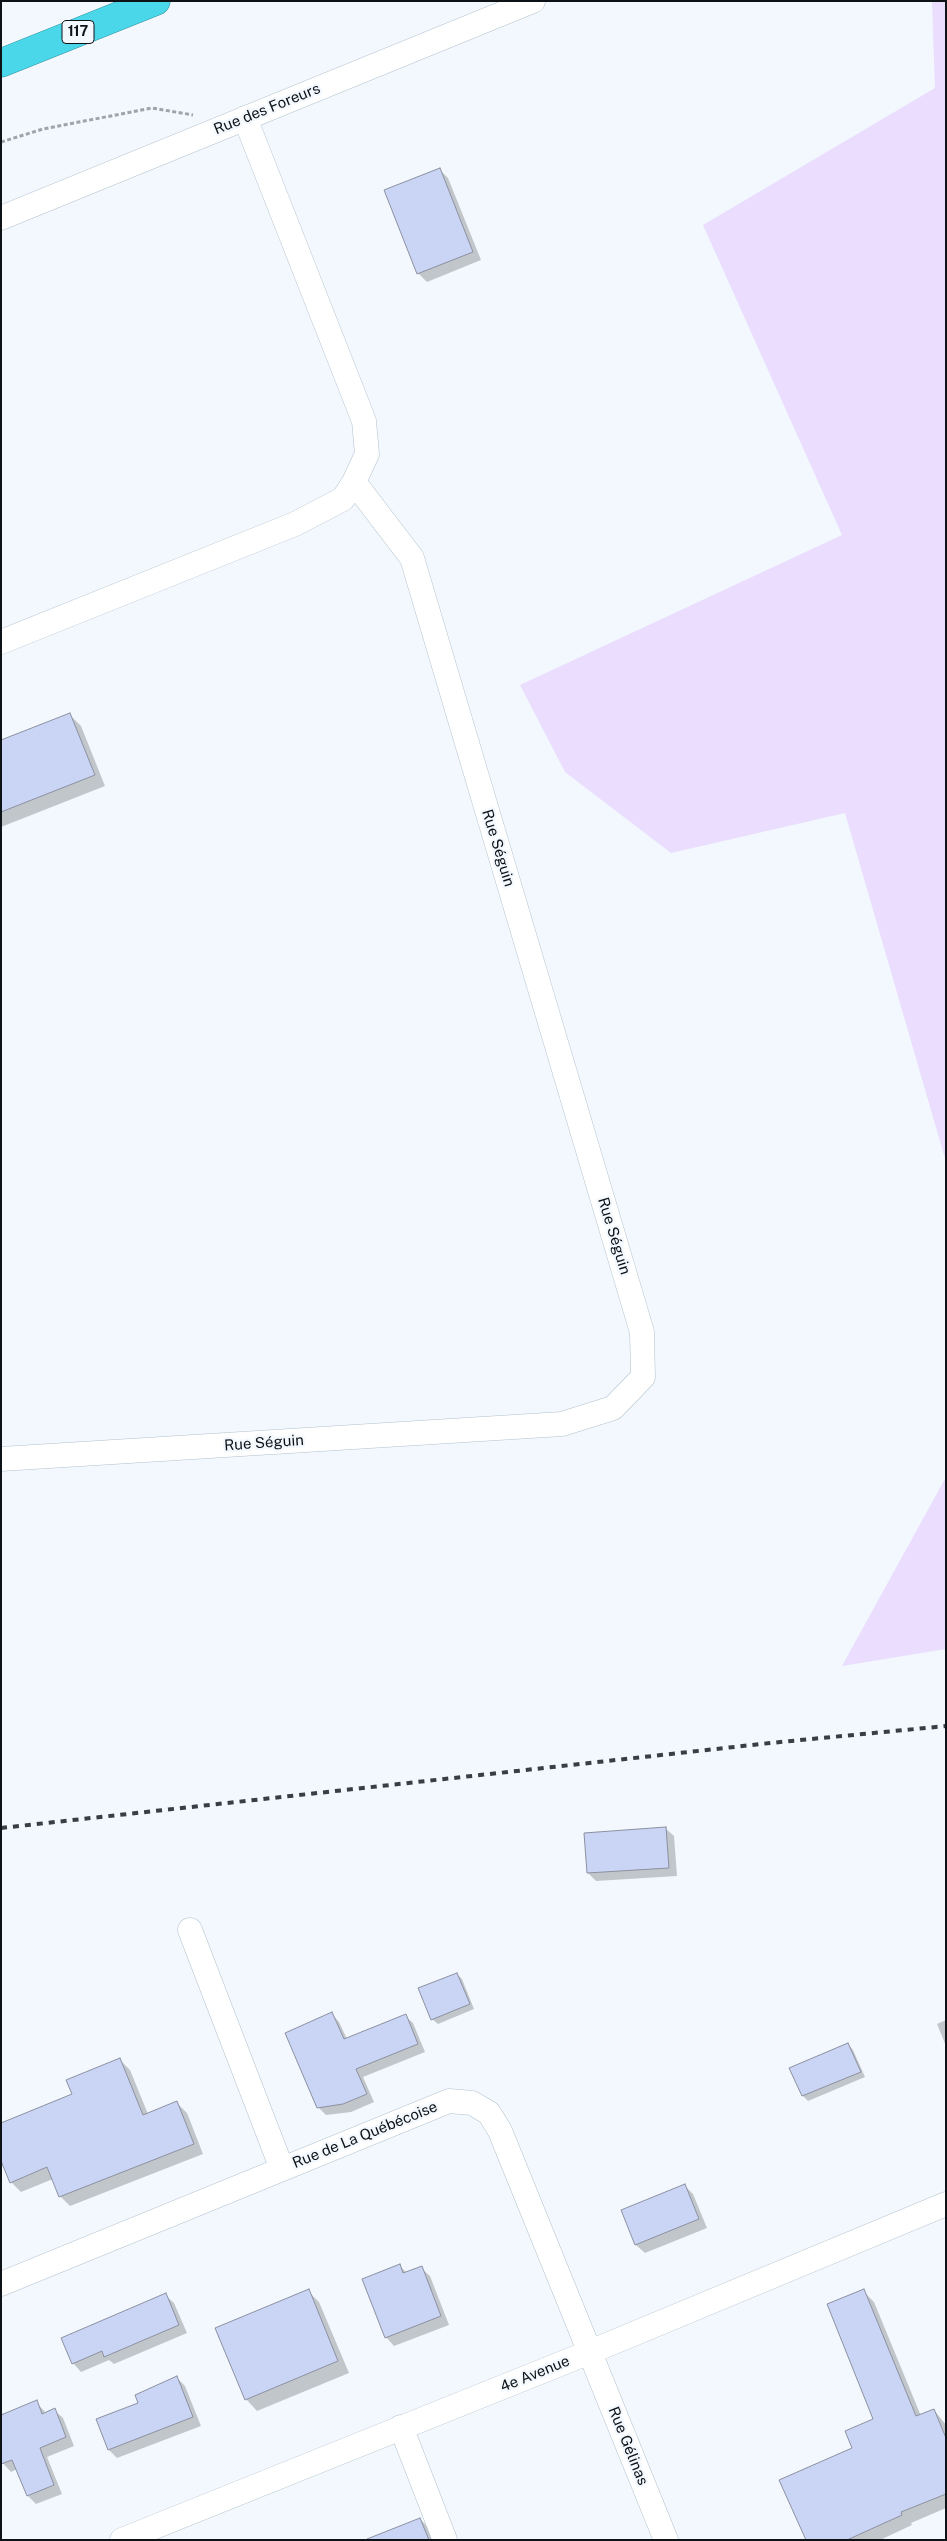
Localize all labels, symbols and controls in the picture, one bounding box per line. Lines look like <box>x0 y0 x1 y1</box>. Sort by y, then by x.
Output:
road number: 117 <box>62 21 94 44</box>
street label: Rue des Foreurs <box>211 79 323 139</box>
street label: Rue Séguin <box>478 807 518 889</box>
street label: Rue Séguin <box>594 1195 634 1277</box>
street label: Rue Séguin <box>224 1431 304 1455</box>
street label: Rue de La Québécoise <box>290 2098 440 2172</box>
street label: 4e Avenue <box>498 2352 572 2396</box>
street label: Rue Gélinas <box>604 2404 652 2488</box>

